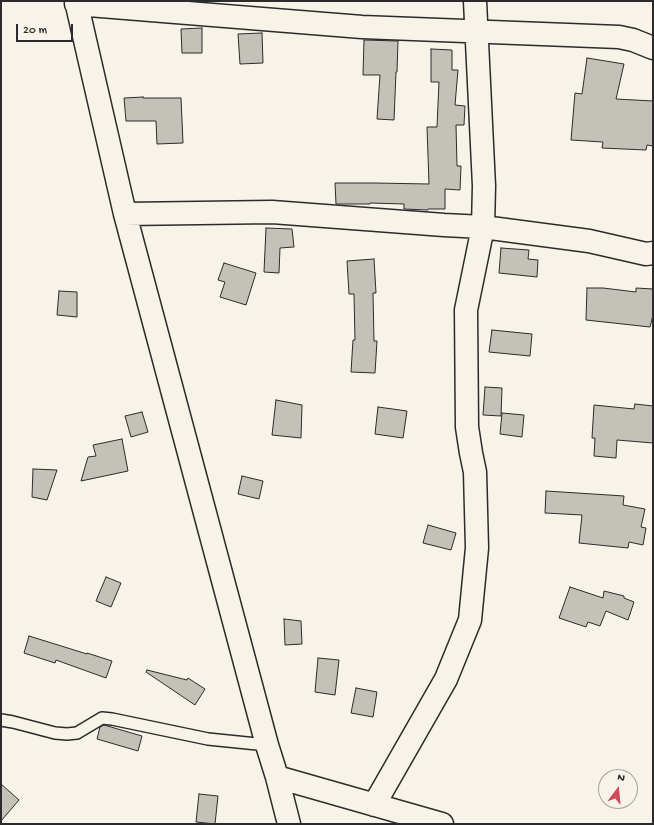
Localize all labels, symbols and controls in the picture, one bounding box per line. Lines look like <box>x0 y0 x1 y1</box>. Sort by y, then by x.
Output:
scale bar <box>18 16 75 42</box>
text: 20 m <box>23 24 47 38</box>
north arrow <box>598 769 638 809</box>
text: N <box>616 772 626 785</box>

